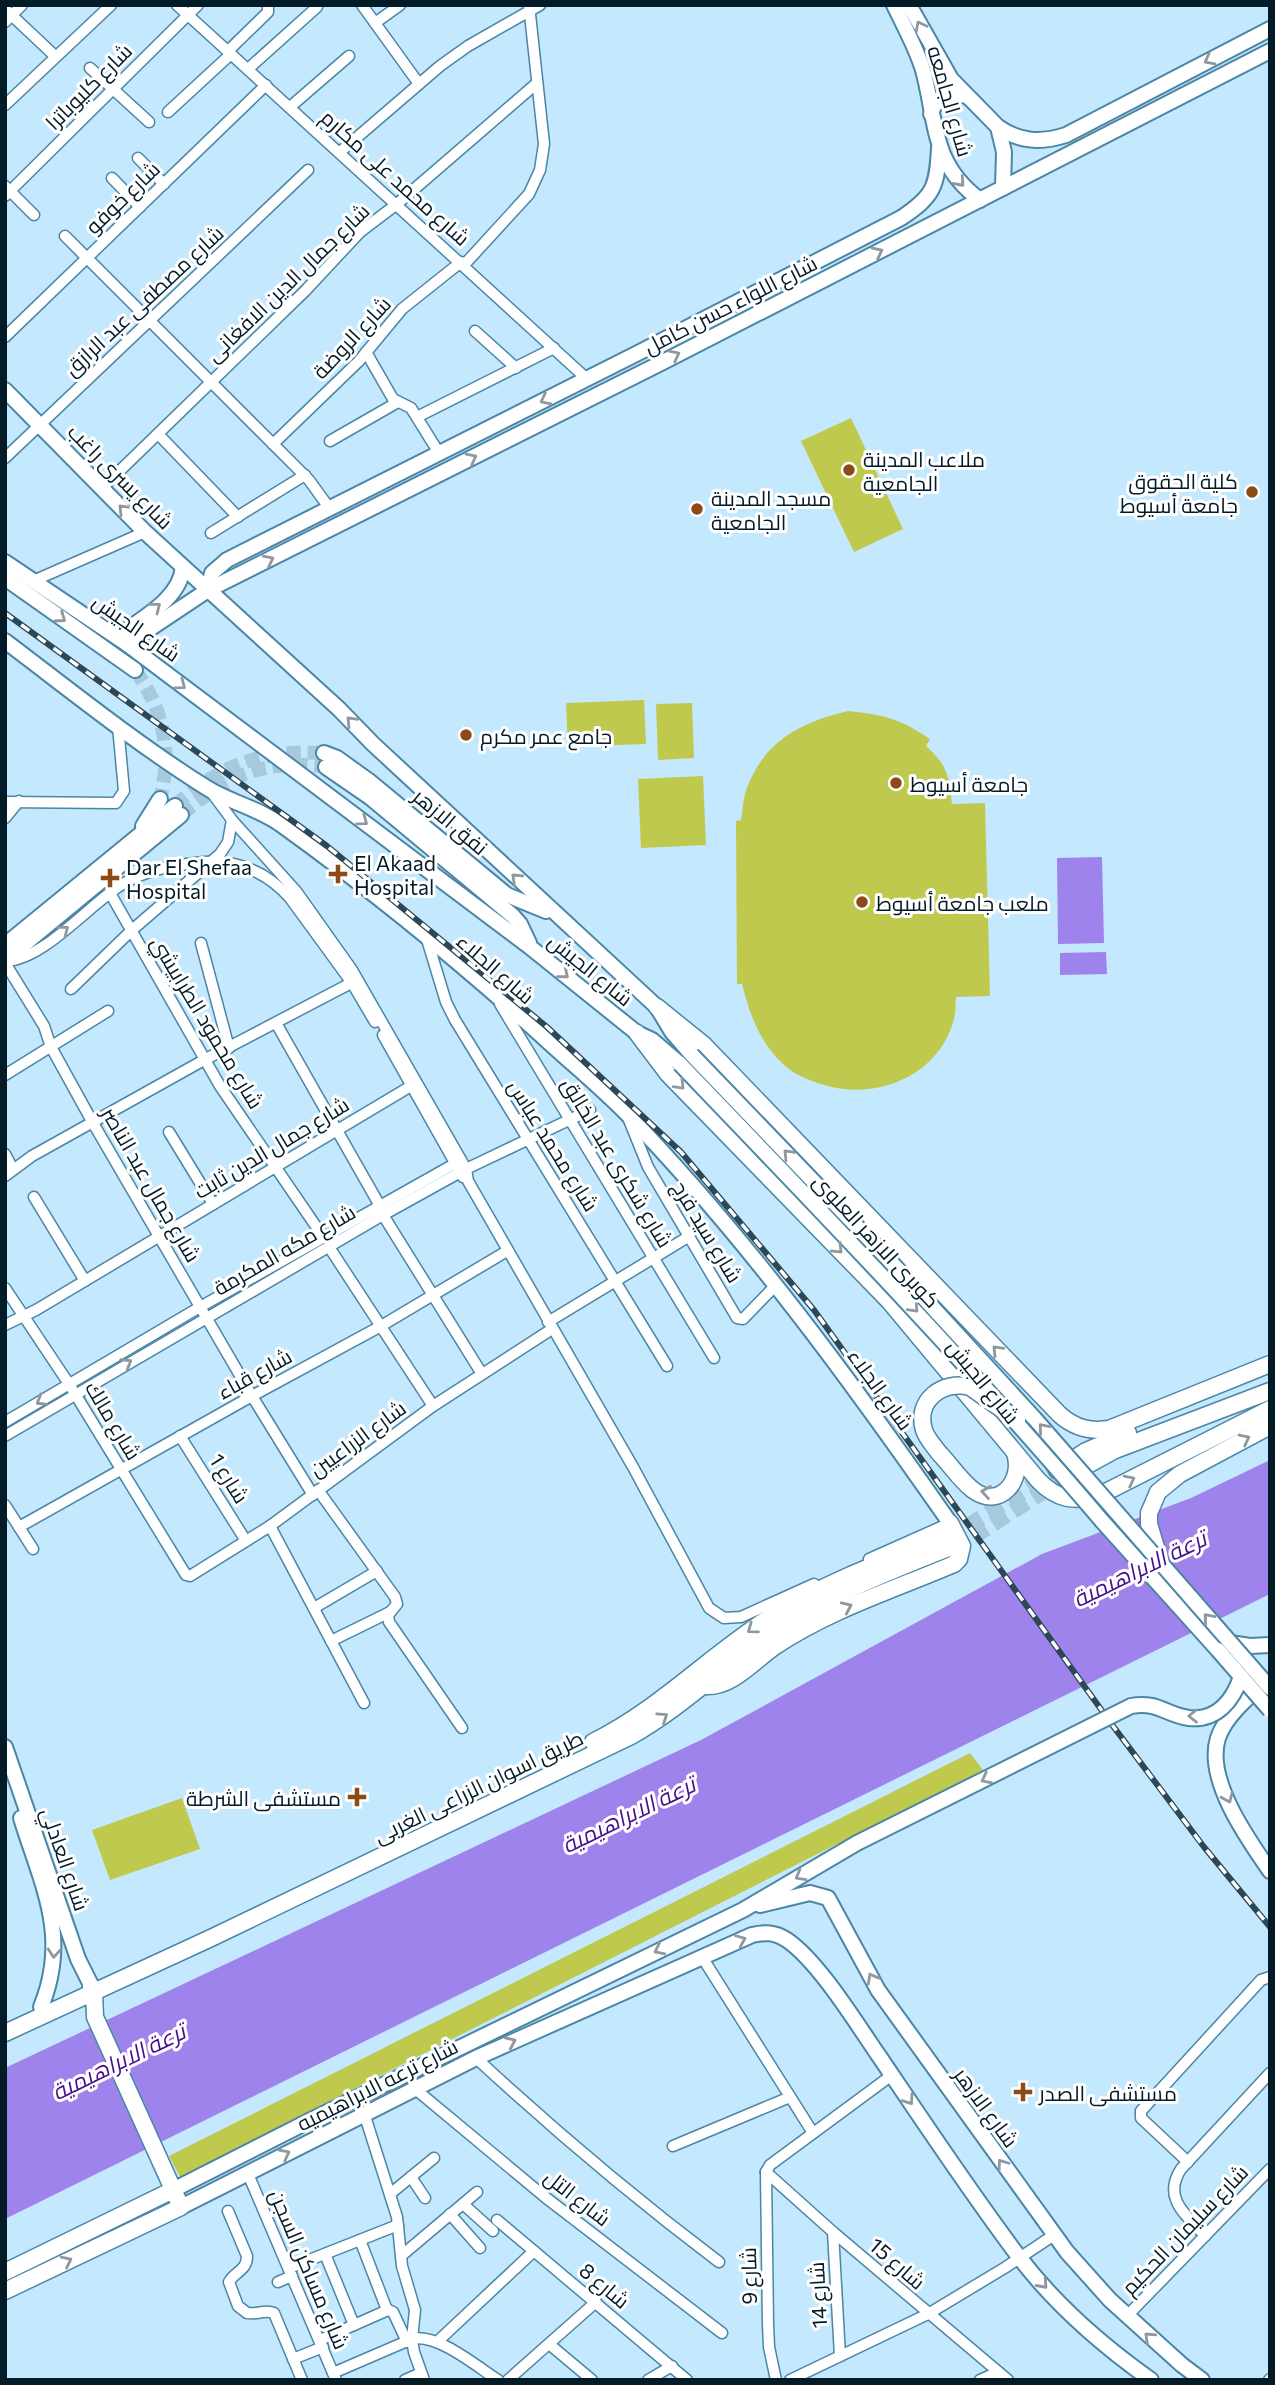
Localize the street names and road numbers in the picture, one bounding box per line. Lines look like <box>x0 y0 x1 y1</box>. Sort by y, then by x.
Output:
street label: شارع كليوباترا <box>40 38 139 137</box>
street label: شارع الجامعه <box>920 43 979 160</box>
street label: شارع محمد على مكارم <box>315 104 475 252</box>
street label: شارع خوفو <box>80 156 166 241</box>
street label: شارع جمال الدين الافغانى <box>200 198 376 369</box>
street label: شارع مصطفى عبد الرازق <box>58 220 230 383</box>
street label: شارع اللواء حسن كامل <box>639 249 822 361</box>
street label: شارع الروضة <box>307 291 398 385</box>
street label: شارع يسرى راغب <box>61 418 179 536</box>
street label: شارع الجيش <box>87 588 186 669</box>
street label: نفق الازهر <box>407 782 493 861</box>
street label: شارع الجيش <box>542 927 638 1013</box>
street label: شارع الجلاء <box>450 928 540 1011</box>
street label: شارع محمود الطرابيشي <box>143 931 269 1115</box>
street label: شارع شكرى عبد الخالق <box>555 1073 679 1253</box>
street label: شارع محمد عباس <box>501 1075 604 1217</box>
street label: شارع جمال الدين ثابت <box>189 1091 355 1206</box>
street label: شارع جمال عبد الناصر <box>94 1101 207 1268</box>
street label: كوبرى الازهر العلوى <box>807 1168 945 1313</box>
street label: شارع سيد فرج <box>665 1175 748 1288</box>
street label: شارع مكه المكرمة <box>209 1198 361 1302</box>
street label: شارع الجيش <box>940 1334 1026 1430</box>
street label: شارع قباء <box>212 1342 297 1406</box>
street label: شارع الجلاء <box>841 1344 919 1436</box>
street label: شارع مالك <box>78 1376 147 1465</box>
street label: شارع الزراعيين <box>304 1395 412 1484</box>
street label: شارع 1 <box>203 1449 255 1509</box>
street label: طريق اسوان الزراعى الغربى <box>369 1724 588 1849</box>
street label: شارع العادلي <box>32 1804 95 1915</box>
street label: شارع ترعه الابراهيميه <box>292 2033 463 2138</box>
street label: شارع الازهر <box>947 2061 1024 2153</box>
street label: شارع سليمان الحكيم <box>1116 2159 1255 2301</box>
street label: شارع التل <box>538 2163 616 2233</box>
street label: شارع مساكن السجن <box>262 2185 355 2354</box>
street label: شارع 15 <box>863 2232 931 2296</box>
street label: شارع 9 <box>735 2247 764 2305</box>
street label: شارع 8 <box>573 2257 635 2315</box>
street label: شارع 14 <box>803 2261 834 2329</box>

